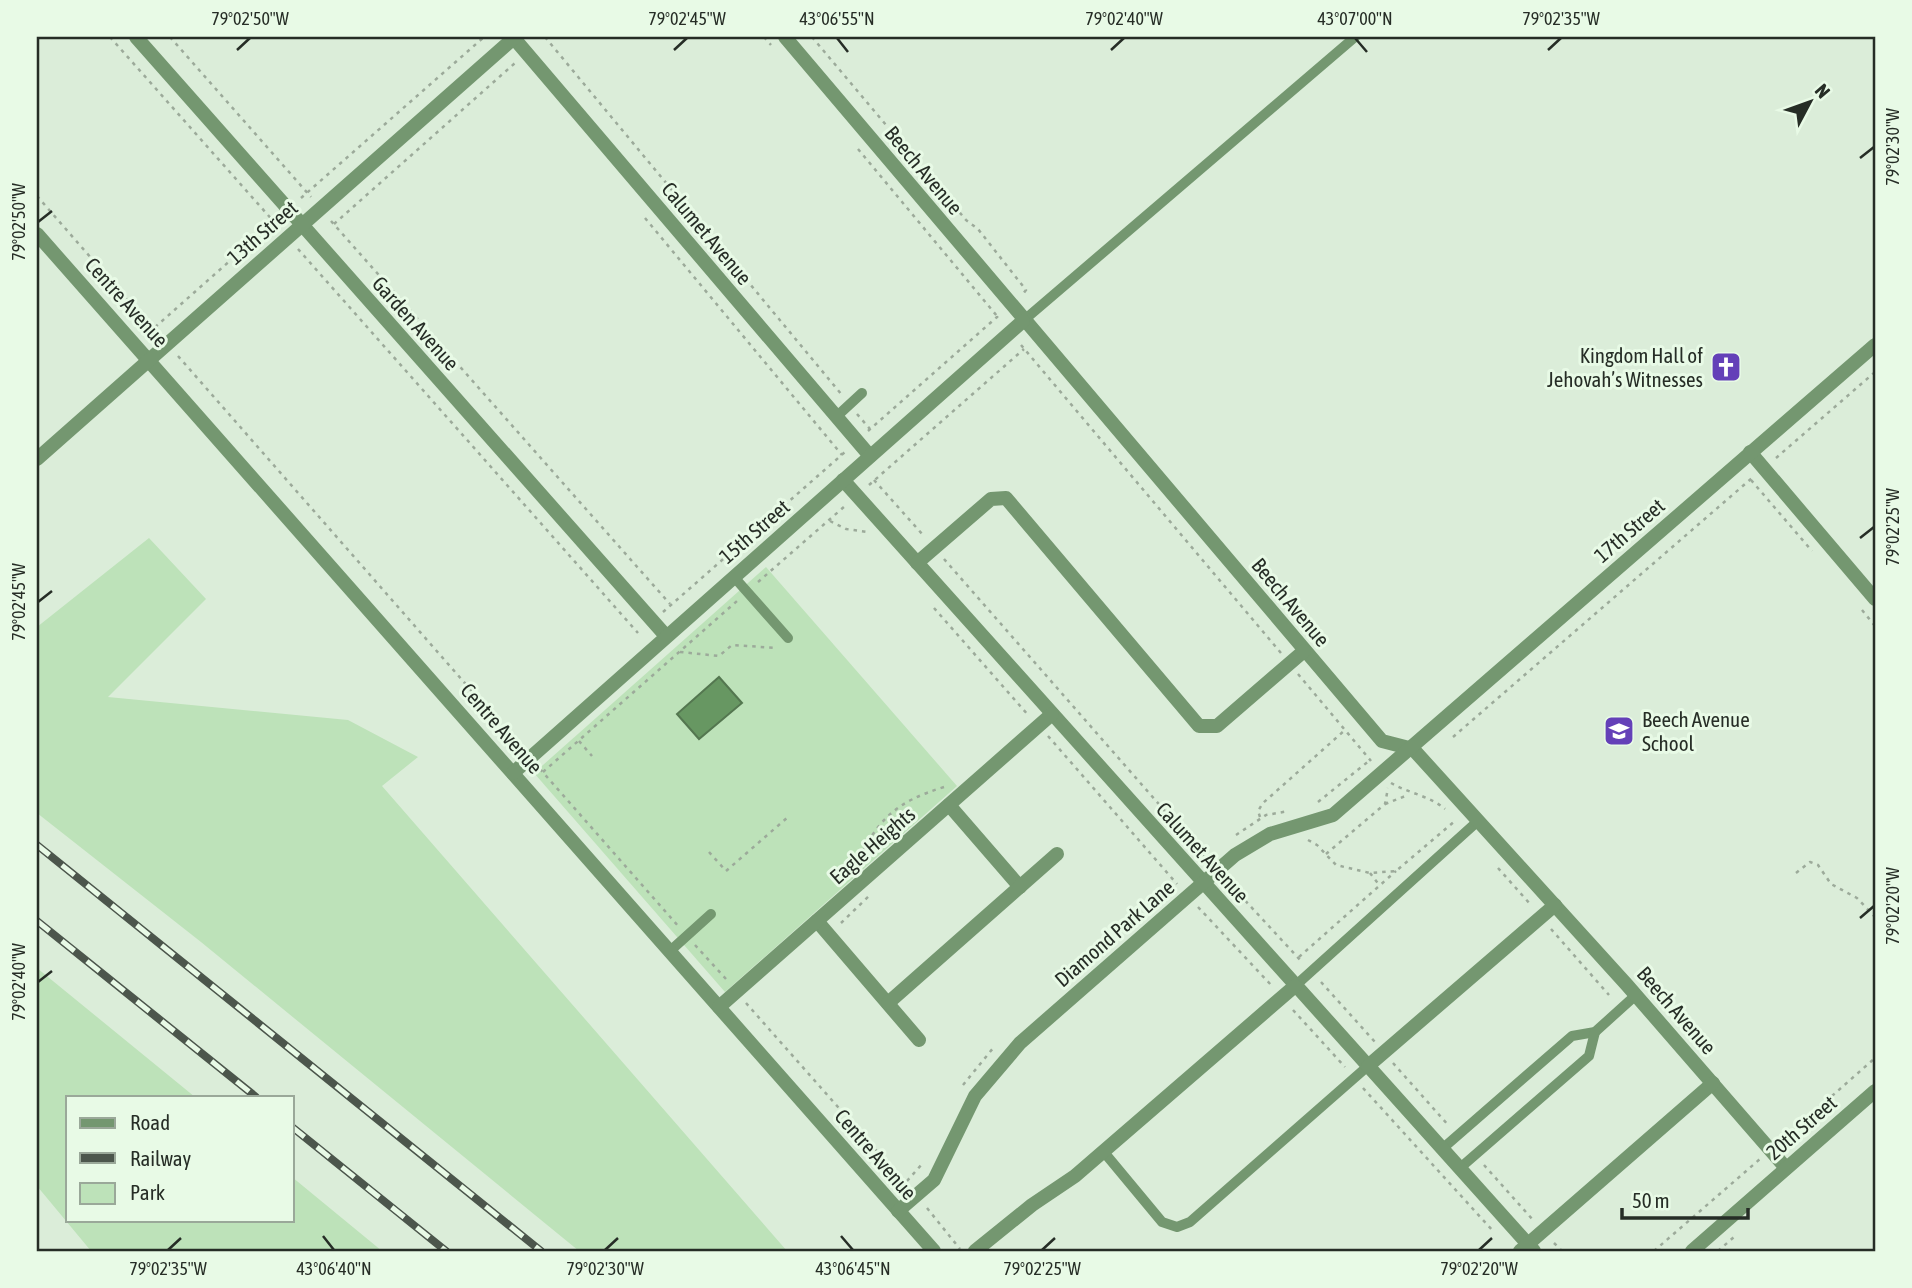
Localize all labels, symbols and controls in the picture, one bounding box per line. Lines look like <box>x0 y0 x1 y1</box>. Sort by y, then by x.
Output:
text: 79°02'50"W <box>211 8 289 29</box>
text: 79°02'45"W <box>648 8 726 29</box>
text: 43°06'55"N <box>799 8 875 29</box>
text: 79°02'40"W <box>1085 8 1163 29</box>
text: 43°07'00"N <box>1317 8 1393 29</box>
text: 79°02'35"W <box>1522 8 1600 29</box>
north arrow <box>1776 66 1846 136</box>
text: N <box>1811 79 1835 102</box>
text: 79°02'30"W <box>1882 108 1903 186</box>
street label: Beech Avenue <box>880 121 968 219</box>
street label: Calumet Avenue <box>657 177 757 289</box>
text: 79°02'50"W <box>8 183 29 261</box>
street label: 13th Street <box>222 195 302 269</box>
street label: Centre Avenue <box>81 252 173 352</box>
street label: Garden Avenue <box>368 271 464 375</box>
place label: Kingdom Hall of Jehovah’s Witnesses <box>1547 343 1703 391</box>
church icon: Kingdom Hall of Jehovah’s Witnesses <box>1709 350 1743 384</box>
text: 79°02'25"W <box>1882 488 1903 566</box>
street label: 17th Street <box>1589 493 1669 567</box>
street label: 15th Street <box>714 494 794 568</box>
street label: Beech Avenue <box>1247 553 1335 651</box>
text: 79°02'45"W <box>8 563 29 641</box>
street label: Centre Avenue <box>456 678 548 778</box>
place label: Beech Avenue School <box>1642 707 1750 755</box>
school or university icon: Beech Avenue School <box>1602 714 1636 748</box>
street label: Calumet Avenue <box>1152 797 1254 907</box>
street label: Eagle Heights <box>825 802 919 888</box>
text: 79°02'20"W <box>1882 867 1903 945</box>
street label: Diamond Park Lane <box>1050 875 1178 991</box>
text: 79°02'40"W <box>8 943 29 1021</box>
street label: Beech Avenue <box>1633 961 1721 1059</box>
street label: 20th Street <box>1761 1090 1841 1164</box>
legend <box>66 1096 294 1222</box>
street label: Centre Avenue <box>830 1104 922 1204</box>
text: Road <box>130 1110 170 1134</box>
text: Railway <box>130 1146 192 1170</box>
scale bar <box>1622 1176 1748 1220</box>
text: Park <box>130 1180 165 1204</box>
text: 50 m <box>1632 1188 1670 1212</box>
text: 79°02'35"W <box>129 1258 207 1279</box>
text: 43°06'40"N <box>296 1258 372 1279</box>
text: 79°02'30"W <box>566 1258 644 1279</box>
text: 43°06'45"N <box>815 1258 891 1279</box>
text: 79°02'25"W <box>1003 1258 1081 1279</box>
text: 79°02'20"W <box>1440 1258 1518 1279</box>

